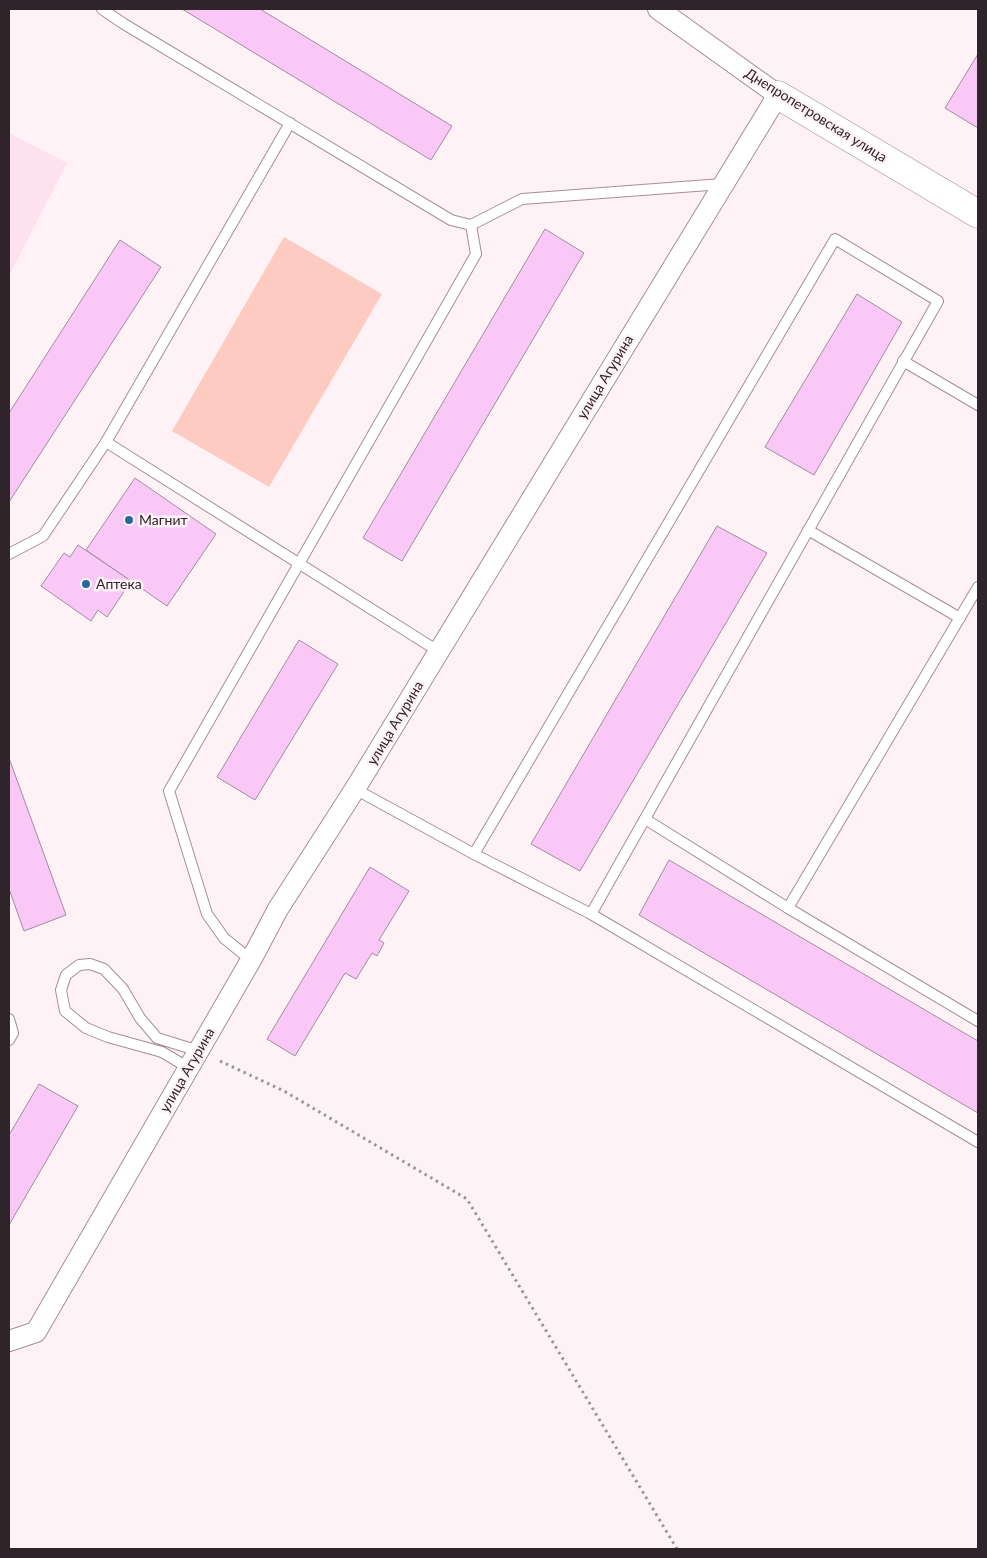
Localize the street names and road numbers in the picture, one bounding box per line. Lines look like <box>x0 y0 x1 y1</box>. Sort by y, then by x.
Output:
street label: Днепропетровская улица <box>742 64 891 165</box>
street label: улица Агурина <box>573 332 636 422</box>
street label: улица Агурина <box>363 678 426 768</box>
street label: улица Агурина <box>155 1024 218 1115</box>

